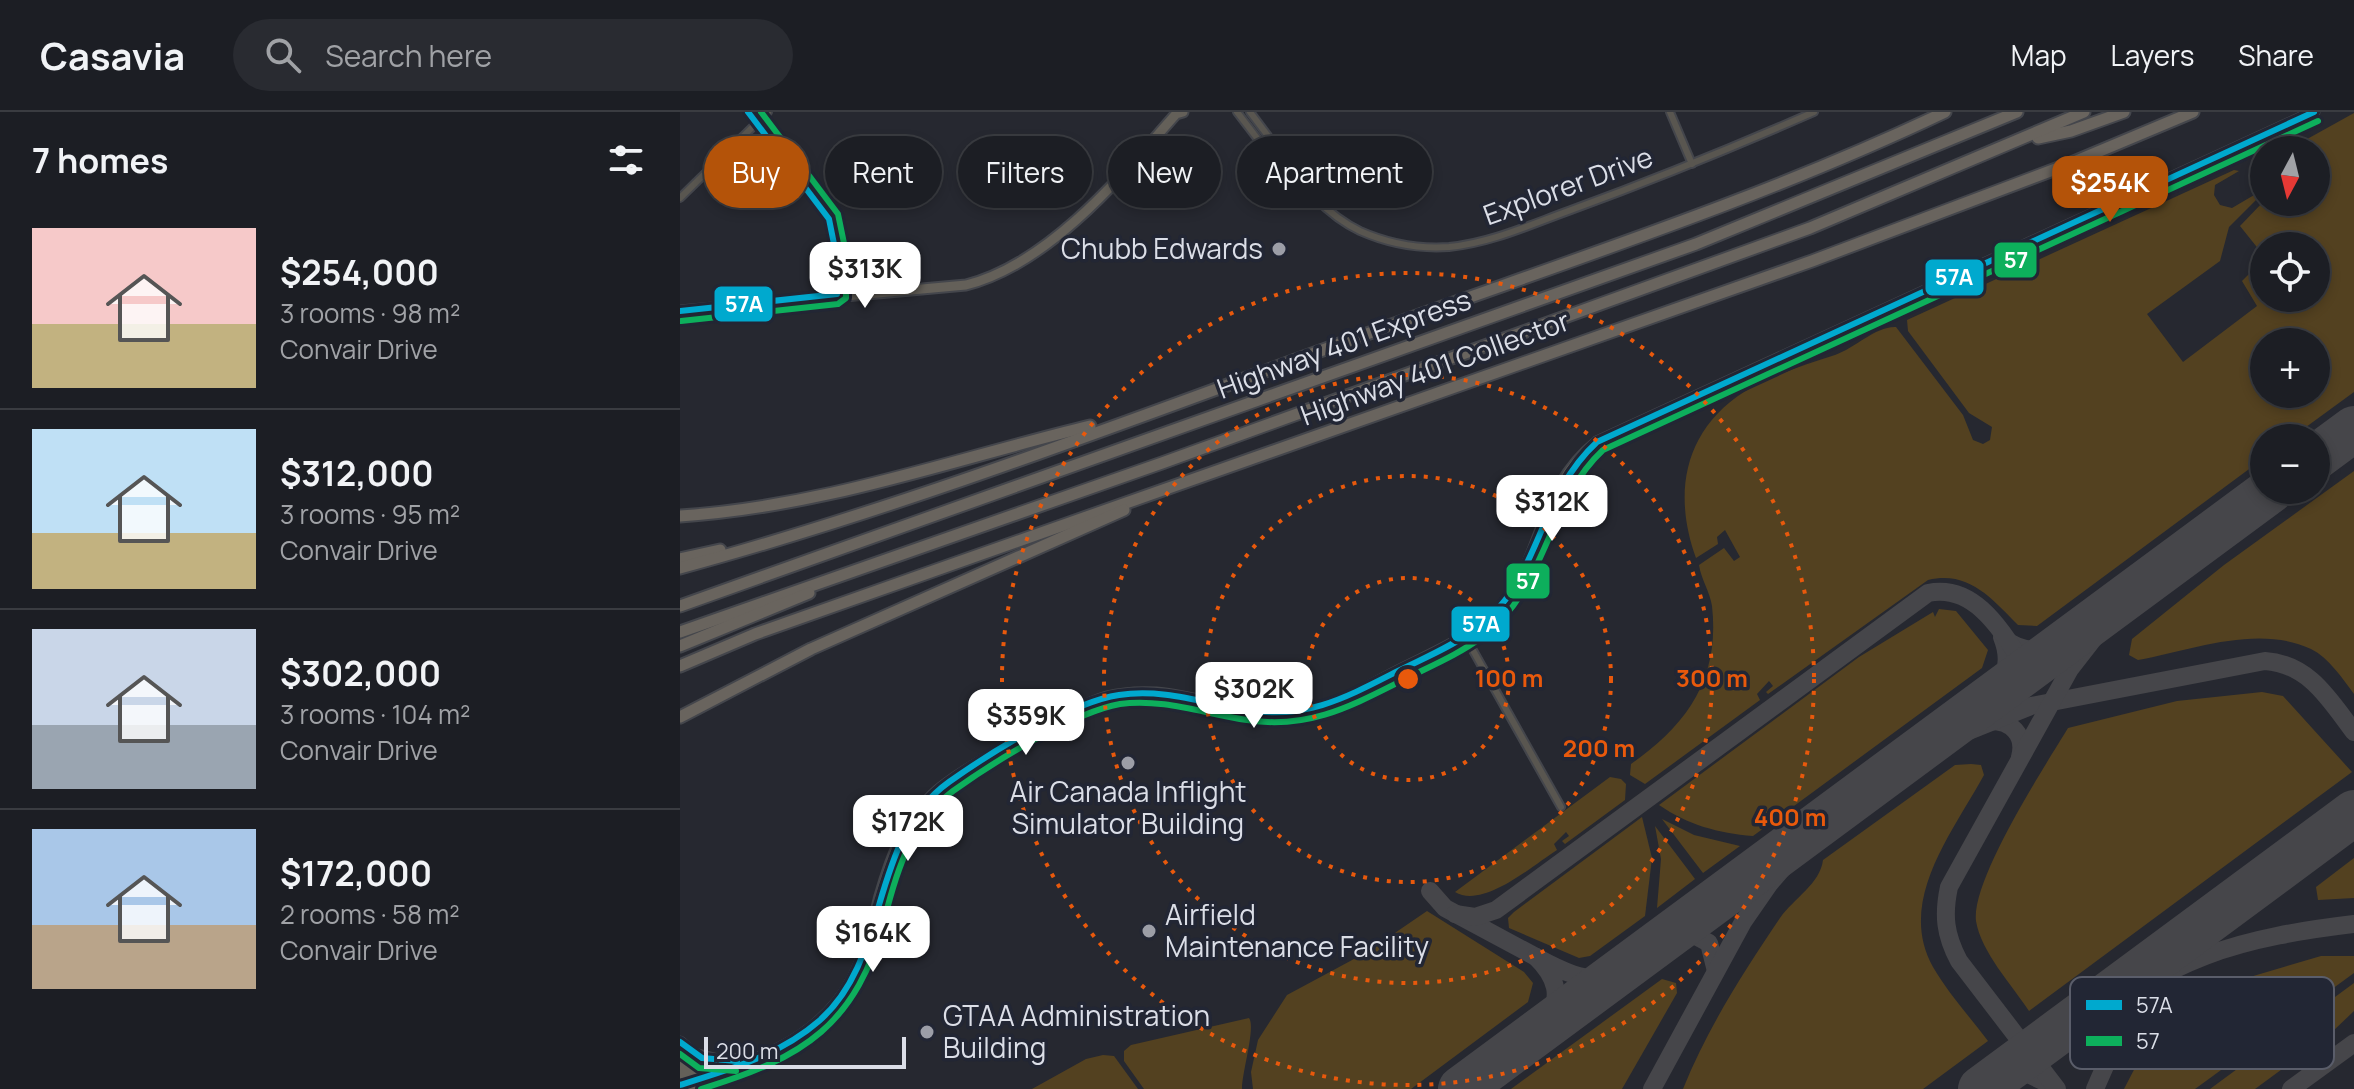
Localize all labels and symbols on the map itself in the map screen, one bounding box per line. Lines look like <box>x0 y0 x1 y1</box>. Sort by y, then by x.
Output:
north arrow <box>2250 136 2330 216</box>
street label: Explorer Drive <box>1478 137 1658 233</box>
pin: $254K <box>2054 156 2166 224</box>
place label: Chubb Edwards <box>1061 229 1263 267</box>
marker: Chubb Edwards <box>1270 240 1288 258</box>
line badge: 57 <box>1993 241 2038 279</box>
pin: $313K <box>809 242 921 310</box>
text: 57 <box>2004 245 2028 275</box>
line badge: 57A <box>1924 258 1985 297</box>
text: 57A <box>1935 262 1973 292</box>
street label: Highway 401 Express <box>1211 279 1476 407</box>
line badge: 57A <box>713 285 774 323</box>
text: 57A <box>725 289 763 319</box>
street label: Highway 401 Collector <box>1295 301 1574 433</box>
pin: $312K <box>1496 475 1608 543</box>
line badge: 57 <box>1505 562 1551 600</box>
text: 57 <box>1516 566 1540 596</box>
line badge: 57A <box>1450 605 1511 643</box>
text: 57A <box>1462 609 1500 639</box>
text: 100 m <box>1475 661 1543 694</box>
text: 300 m <box>1676 661 1748 694</box>
pin: $302K <box>1198 662 1310 730</box>
centre of rings <box>1394 665 1422 693</box>
pin: $359K <box>970 689 1082 757</box>
text: 200 m <box>1563 731 1635 764</box>
marker: Air Canada Inflight Simulator Building <box>1119 754 1137 772</box>
place label: Air Canada Inflight Simulator Building <box>1009 772 1247 842</box>
pin: $172K <box>852 795 964 863</box>
text: 400 m <box>1754 800 1826 833</box>
place label: Airfield Maintenance Facility <box>1165 895 1429 965</box>
pin: $164K <box>817 906 929 974</box>
marker: Airfield Maintenance Facility <box>1140 922 1158 940</box>
legend <box>2070 977 2334 1069</box>
text: 57A <box>2136 990 2173 1020</box>
place label: GTAA Administration Building <box>943 996 1210 1066</box>
marker: GTAA Administration Building <box>918 1023 936 1041</box>
text: 57 <box>2136 1026 2160 1056</box>
scale bar <box>704 1033 906 1069</box>

